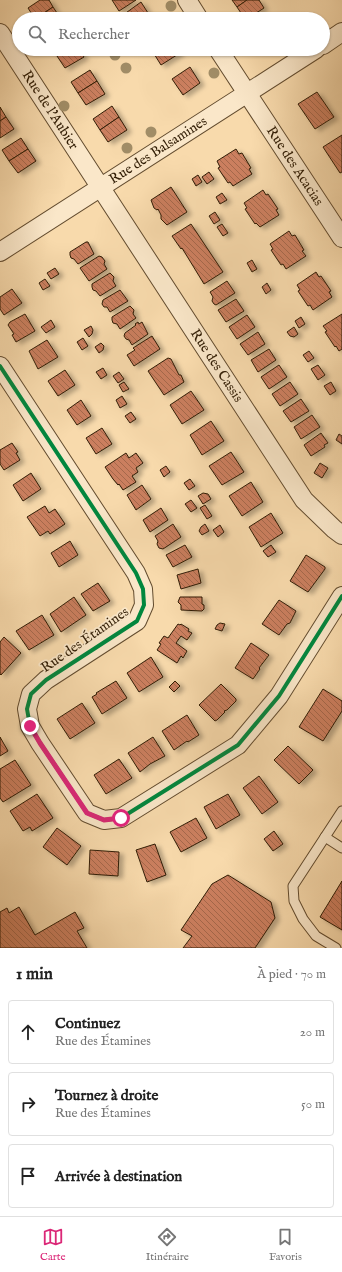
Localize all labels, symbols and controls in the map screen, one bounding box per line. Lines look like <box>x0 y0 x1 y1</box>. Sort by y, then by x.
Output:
search box <box>12 12 330 56</box>
icon: search <box>26 23 48 45</box>
text: Rechercher <box>58 25 130 44</box>
street label: Rue de l'Aubier <box>18 67 83 153</box>
street label: Rue des Balsamines <box>106 112 211 188</box>
street label: Rue des Acacias <box>262 123 327 209</box>
street label: Rue des Cassis <box>186 326 247 406</box>
street label: Rue des Étamines <box>37 602 132 677</box>
route end <box>21 717 39 735</box>
route start <box>112 809 130 827</box>
text: 1 min <box>16 964 53 985</box>
text: À pied · 70 m <box>257 966 326 983</box>
text: Continuez <box>55 1014 120 1033</box>
icon: ahead <box>17 1021 39 1043</box>
text: 20 m <box>300 1024 325 1041</box>
text: Rue des Étamines <box>55 1033 151 1050</box>
text: Tournez à droite <box>55 1086 158 1105</box>
icon: right <box>17 1093 39 1115</box>
text: 50 m <box>301 1096 325 1113</box>
text: Rue des Étamines <box>55 1105 151 1122</box>
icon: arrive <box>17 1165 39 1187</box>
text: Arrivée à destination <box>55 1167 182 1186</box>
tab: Carte <box>40 1226 66 1264</box>
tab: Itinéraire <box>146 1226 189 1264</box>
tab: Favoris <box>269 1226 302 1264</box>

